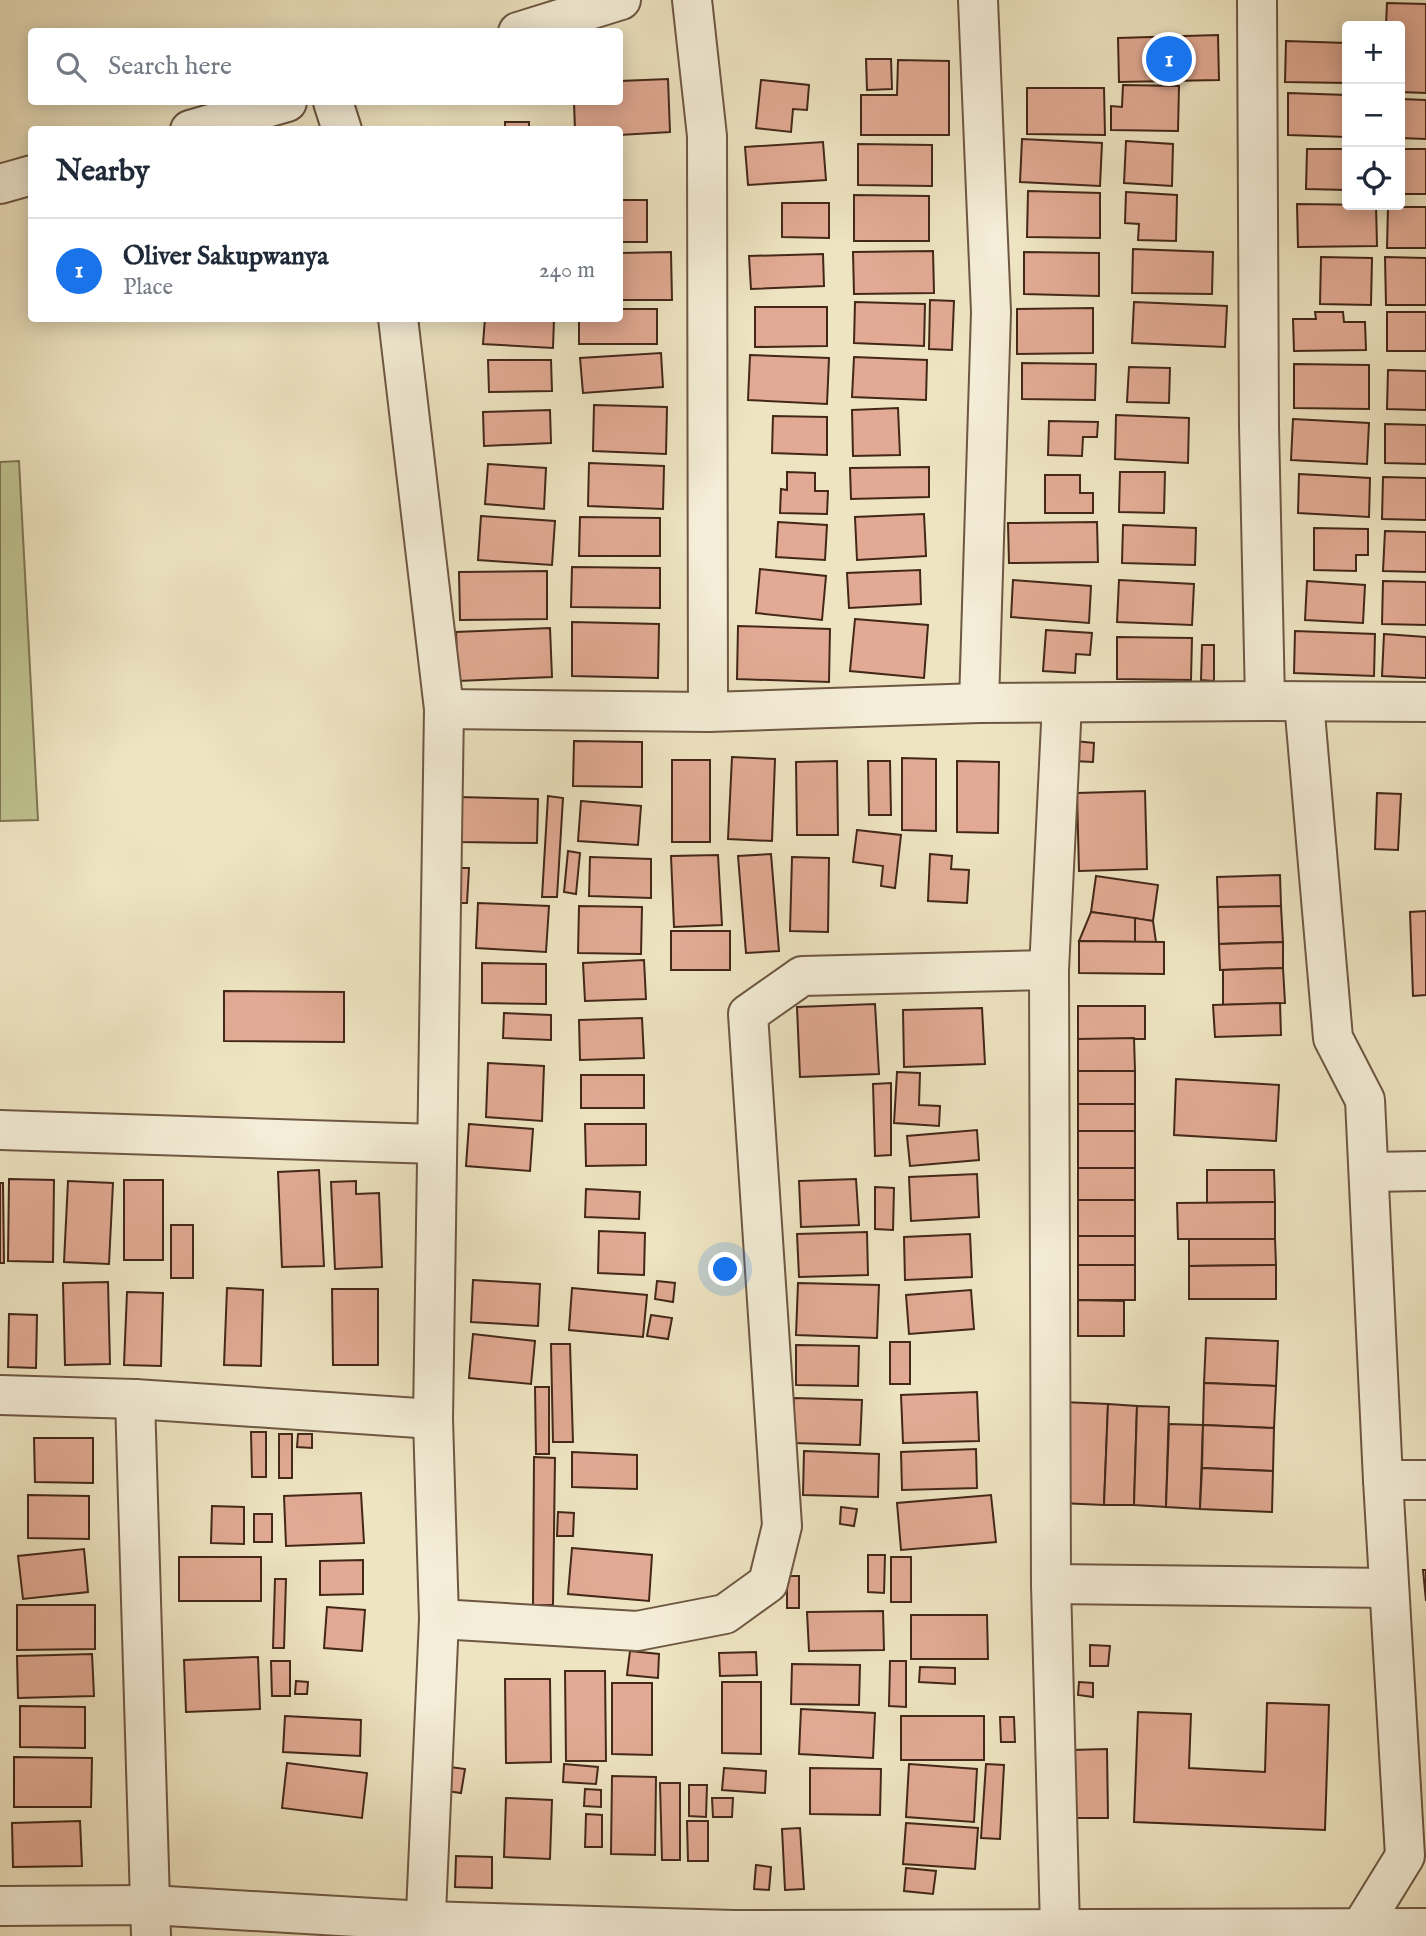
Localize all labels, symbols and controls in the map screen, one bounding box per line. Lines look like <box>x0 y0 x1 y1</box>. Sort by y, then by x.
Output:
map controls <box>1342 21 1405 210</box>
button: + <box>1342 21 1405 84</box>
search box <box>28 28 623 105</box>
pin: 1 <box>1146 33 1192 85</box>
icon: search <box>52 48 90 86</box>
text: Search here <box>108 50 232 83</box>
button: − <box>1342 84 1405 147</box>
button: locate <box>1342 147 1405 210</box>
text: Nearby <box>56 153 149 191</box>
text: Oliver Sakupwanya <box>123 240 329 273</box>
text: 1 <box>75 256 83 285</box>
text: 240 m <box>539 256 595 285</box>
text: Place <box>123 273 173 302</box>
your location <box>708 1252 742 1286</box>

